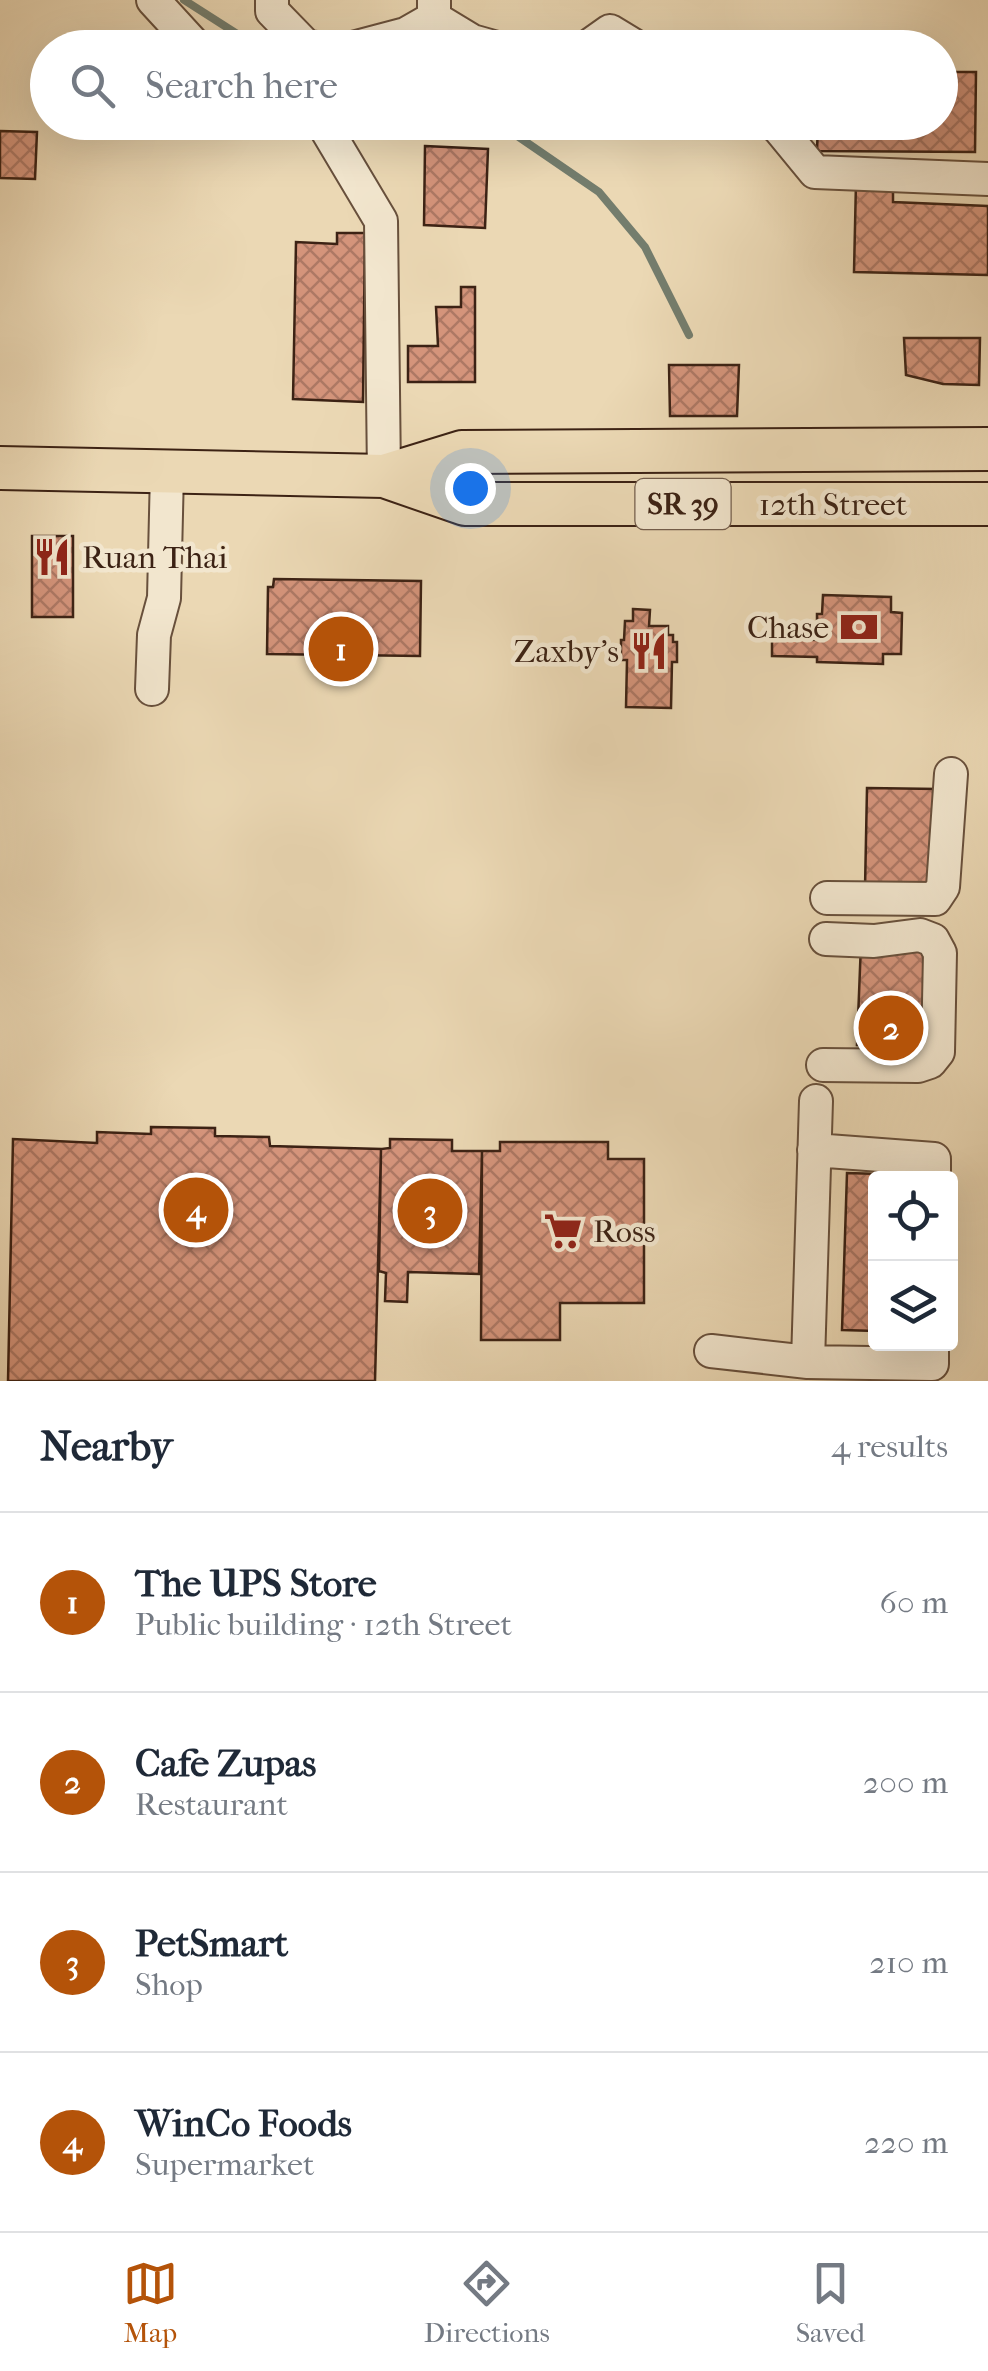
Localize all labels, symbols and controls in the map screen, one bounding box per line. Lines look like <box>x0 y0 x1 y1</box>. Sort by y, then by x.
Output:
search box <box>30 30 958 140</box>
icon: search <box>65 58 120 113</box>
text: Search here <box>145 63 338 108</box>
your location <box>445 463 496 514</box>
road number: SR 39 <box>636 479 730 529</box>
street label: 12th Street <box>759 486 908 523</box>
restaurant icon: Ruan Thai <box>31 536 73 578</box>
place label: Ruan Thai <box>82 539 228 576</box>
bank icon: Chase <box>838 606 880 648</box>
place label: Chase <box>747 609 829 646</box>
pin: 1 <box>308 612 374 686</box>
restaurant icon: Zaxby's <box>628 630 670 672</box>
place label: Zaxby's <box>514 633 619 670</box>
pin: 2 <box>858 990 924 1066</box>
map controls <box>868 1171 958 1351</box>
button: locate <box>868 1171 958 1261</box>
pin: 4 <box>164 1172 228 1248</box>
pin: 3 <box>398 1174 462 1248</box>
supermarket icon: Ross <box>542 1210 584 1252</box>
place label: Ross <box>593 1213 656 1250</box>
button: layers <box>868 1261 958 1351</box>
text: Nearby <box>40 1422 172 1471</box>
text: 4 results <box>831 1428 948 1465</box>
text: The UPS Store <box>135 1561 377 1606</box>
text: 1 <box>67 1584 78 1621</box>
text: 60 m <box>880 1584 948 1621</box>
text: Public building · 12th Street <box>135 1606 512 1643</box>
text: Cafe Zupas <box>135 1741 316 1786</box>
text: 2 <box>64 1764 81 1801</box>
text: 200 m <box>863 1764 948 1801</box>
text: Restaurant <box>135 1786 288 1823</box>
text: PetSmart <box>135 1921 288 1966</box>
text: 3 <box>66 1944 79 1981</box>
text: 210 m <box>869 1944 948 1981</box>
text: Shop <box>135 1966 203 2003</box>
text: WinCo Foods <box>135 2101 352 2146</box>
text: 4 <box>63 2124 82 2161</box>
text: 220 m <box>864 2124 948 2161</box>
text: Supermarket <box>135 2146 314 2183</box>
tab: Map <box>123 2256 178 2349</box>
tab: Directions <box>424 2256 550 2349</box>
tab: Saved <box>796 2256 865 2349</box>

